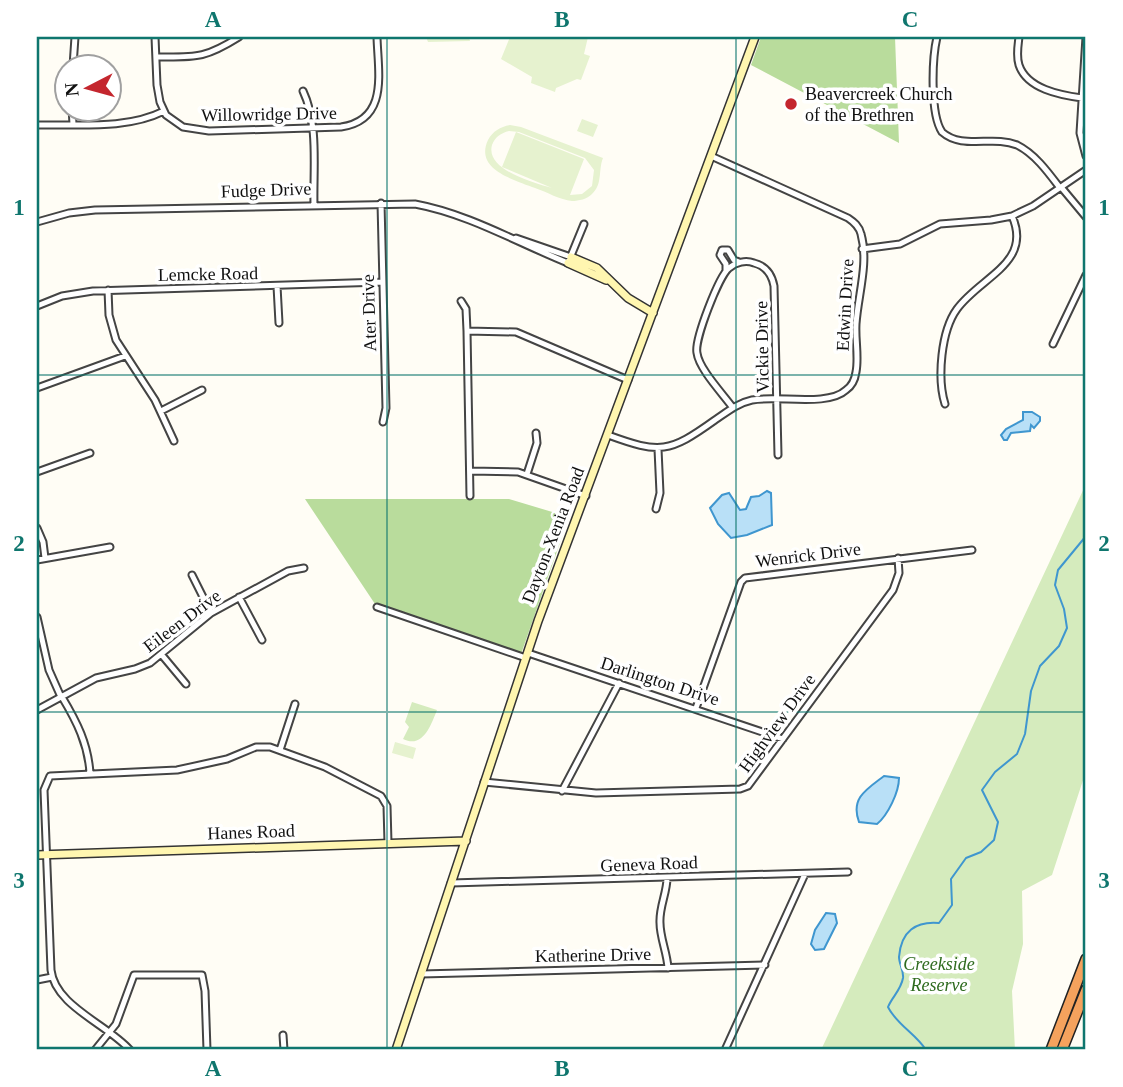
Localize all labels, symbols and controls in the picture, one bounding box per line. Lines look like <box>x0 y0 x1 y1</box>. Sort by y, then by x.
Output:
text: A <box>205 7 222 32</box>
text: B <box>554 7 570 32</box>
text: C <box>902 7 918 32</box>
north arrow <box>52 52 122 122</box>
text: N <box>60 82 83 98</box>
place label: Beavercreek Church of the Brethren <box>805 84 952 125</box>
marker: Beavercreek Church of the Brethren <box>783 96 799 112</box>
street label: Willowridge Drive <box>201 103 337 125</box>
street label: Fudge Drive <box>220 178 312 202</box>
text: 1 <box>13 195 25 220</box>
text: 1 <box>1098 195 1110 220</box>
street label: Edwin Drive <box>833 258 857 352</box>
street label: Lemcke Road <box>158 263 258 285</box>
street label: Ater Drive <box>358 274 380 352</box>
street label: Vickie Drive <box>751 301 773 393</box>
street label: Dayton-Xenia Road <box>518 464 588 606</box>
text: 2 <box>13 531 25 556</box>
text: 2 <box>1098 531 1110 556</box>
street label: Wenrick Drive <box>754 539 862 571</box>
street label: Eileen Drive <box>139 585 225 657</box>
street label: Darlington Drive <box>598 652 722 710</box>
street label: Highview Drive <box>735 670 819 776</box>
street label: Hanes Road <box>207 820 295 844</box>
street label: Geneva Road <box>600 852 698 876</box>
text: 3 <box>13 868 25 893</box>
text: 3 <box>1098 868 1110 893</box>
street label: Katherine Drive <box>535 944 651 966</box>
park label: Creekside Reserve <box>903 954 975 995</box>
text: A <box>205 1056 222 1081</box>
text: B <box>554 1056 570 1081</box>
text: C <box>902 1056 918 1081</box>

